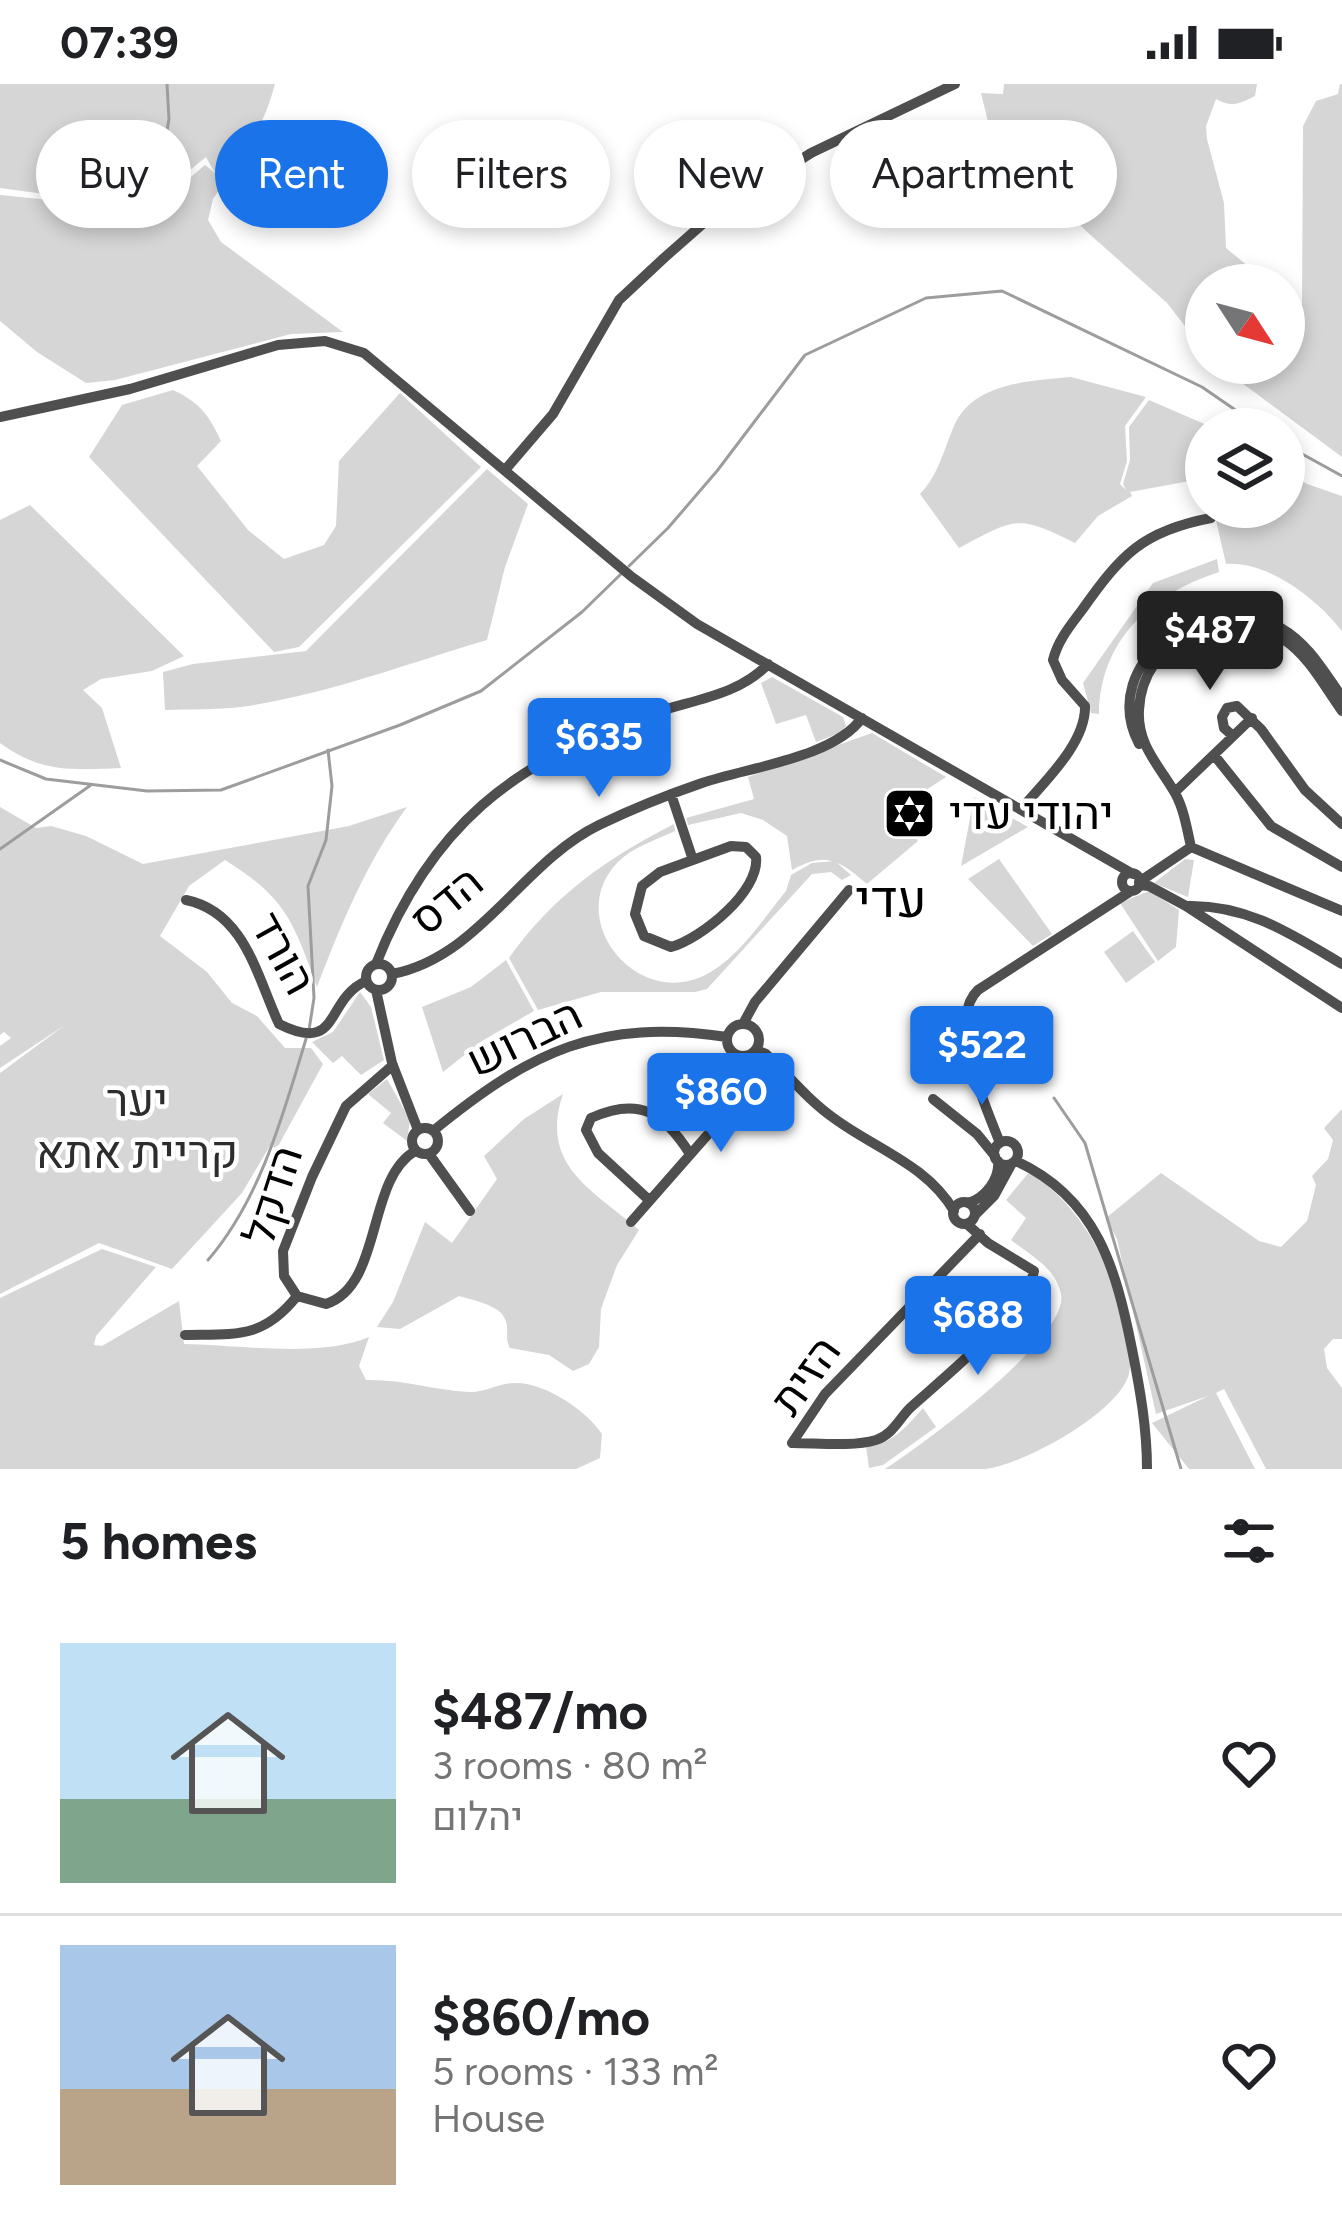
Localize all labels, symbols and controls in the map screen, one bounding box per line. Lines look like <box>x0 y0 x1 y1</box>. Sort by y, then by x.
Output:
text: 07:39 <box>60 15 179 69</box>
chip: Buy <box>36 120 191 228</box>
chip: Rent <box>215 120 388 228</box>
chip: Filters <box>412 120 610 228</box>
chip: New <box>634 120 806 228</box>
chip: Apartment <box>830 120 1117 228</box>
north arrow <box>1185 264 1305 384</box>
map controls <box>1185 264 1305 528</box>
button: layers <box>1185 408 1305 528</box>
pin: $487 <box>1139 591 1281 693</box>
text: $487 <box>1164 606 1256 653</box>
pin: $635 <box>528 698 670 800</box>
text: $635 <box>555 713 643 760</box>
synagogue icon: יהודי עדי <box>882 785 938 841</box>
place label: יהודי עדי <box>949 786 1114 840</box>
street label: הדס <box>399 854 493 946</box>
district label: עדי <box>855 869 927 930</box>
street label: הורד <box>240 903 328 1003</box>
street label: הברוש <box>458 986 590 1088</box>
pin: $522 <box>911 1006 1053 1108</box>
text: $522 <box>937 1021 1027 1068</box>
pin: $860 <box>650 1053 792 1155</box>
text: $860 <box>674 1068 768 1115</box>
park label: יער קריית אתא <box>36 1073 238 1179</box>
street label: הדקל <box>231 1139 313 1251</box>
pin: $688 <box>907 1276 1049 1378</box>
text: $688 <box>932 1291 1024 1338</box>
street label: הזית <box>758 1325 852 1425</box>
icon: filters <box>1216 1508 1282 1574</box>
text: 5 homes <box>60 1511 257 1572</box>
text: $487/mo <box>432 1681 648 1742</box>
icon: home <box>156 1691 300 1835</box>
icon: heart <box>1216 1730 1282 1796</box>
text: 3 rooms · 80 m² <box>432 1742 708 1789</box>
text: יהלום <box>432 1793 523 1840</box>
text: $860/mo <box>432 1987 650 2048</box>
icon: home <box>156 1993 300 2137</box>
icon: heart <box>1216 2032 1282 2098</box>
text: 5 rooms · 133 m² <box>432 2048 718 2095</box>
text: House <box>432 2095 545 2142</box>

